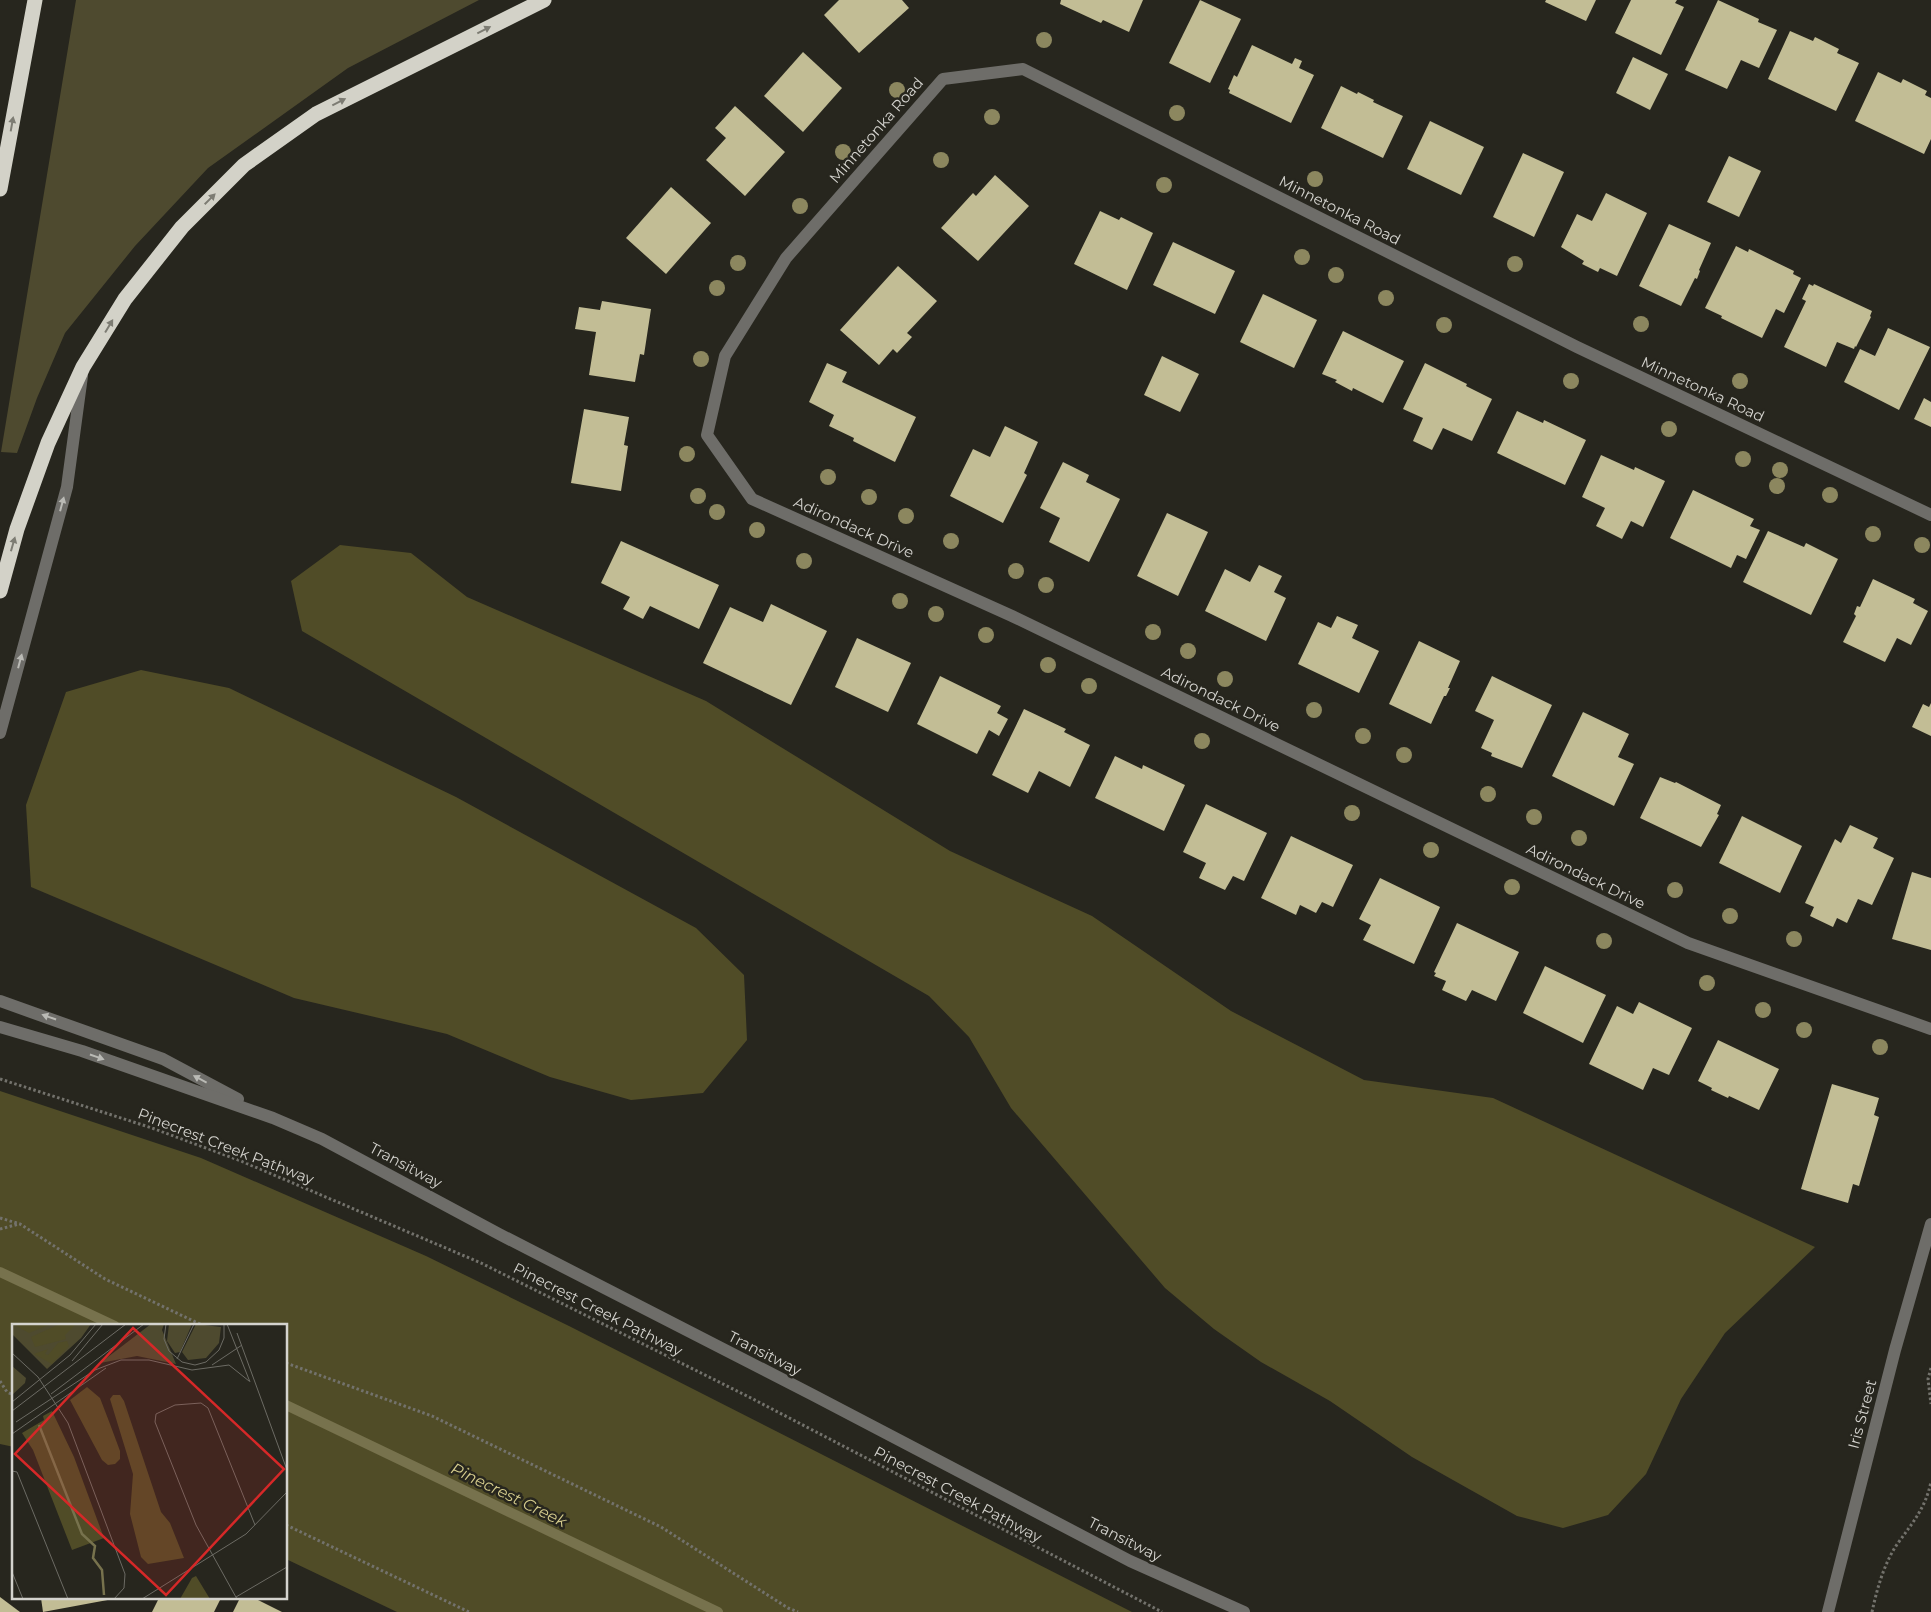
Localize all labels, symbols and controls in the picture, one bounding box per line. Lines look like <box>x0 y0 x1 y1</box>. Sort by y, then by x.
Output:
one-way arrow <box>477 26 492 34</box>
street label: Minnetonka Road <box>825 73 927 187</box>
one-way arrow <box>332 98 346 106</box>
one-way arrow <box>8 116 16 132</box>
street label: Minnetonka Road <box>1276 171 1404 249</box>
one-way arrow <box>204 193 216 205</box>
one-way arrow <box>104 319 113 332</box>
street label: Minnetonka Road <box>1638 352 1768 426</box>
street label: Adirondack Drive <box>791 492 917 562</box>
one-way arrow <box>59 497 67 512</box>
one-way arrow <box>10 536 18 551</box>
one-way arrow <box>16 654 24 669</box>
street label: Adirondack Drive <box>1159 662 1283 736</box>
street label: Adirondack Drive <box>1524 839 1648 913</box>
one-way arrow <box>42 1013 57 1021</box>
one-way arrow <box>90 1053 105 1061</box>
one-way arrow <box>192 1075 207 1083</box>
street label: Pinecrest Creek Pathway <box>135 1104 318 1189</box>
street label: Transitway <box>366 1138 446 1192</box>
street label: Pinecrest Creek Pathway <box>510 1258 686 1360</box>
inset map <box>12 1324 288 1600</box>
street label: Transitway <box>725 1326 806 1380</box>
street label: Iris Street <box>1844 1377 1880 1451</box>
street label: Pinecrest Creek Pathway <box>871 1442 1046 1547</box>
water label: Pinecrest Creek <box>448 1459 571 1532</box>
street label: Transitway <box>1085 1512 1166 1566</box>

